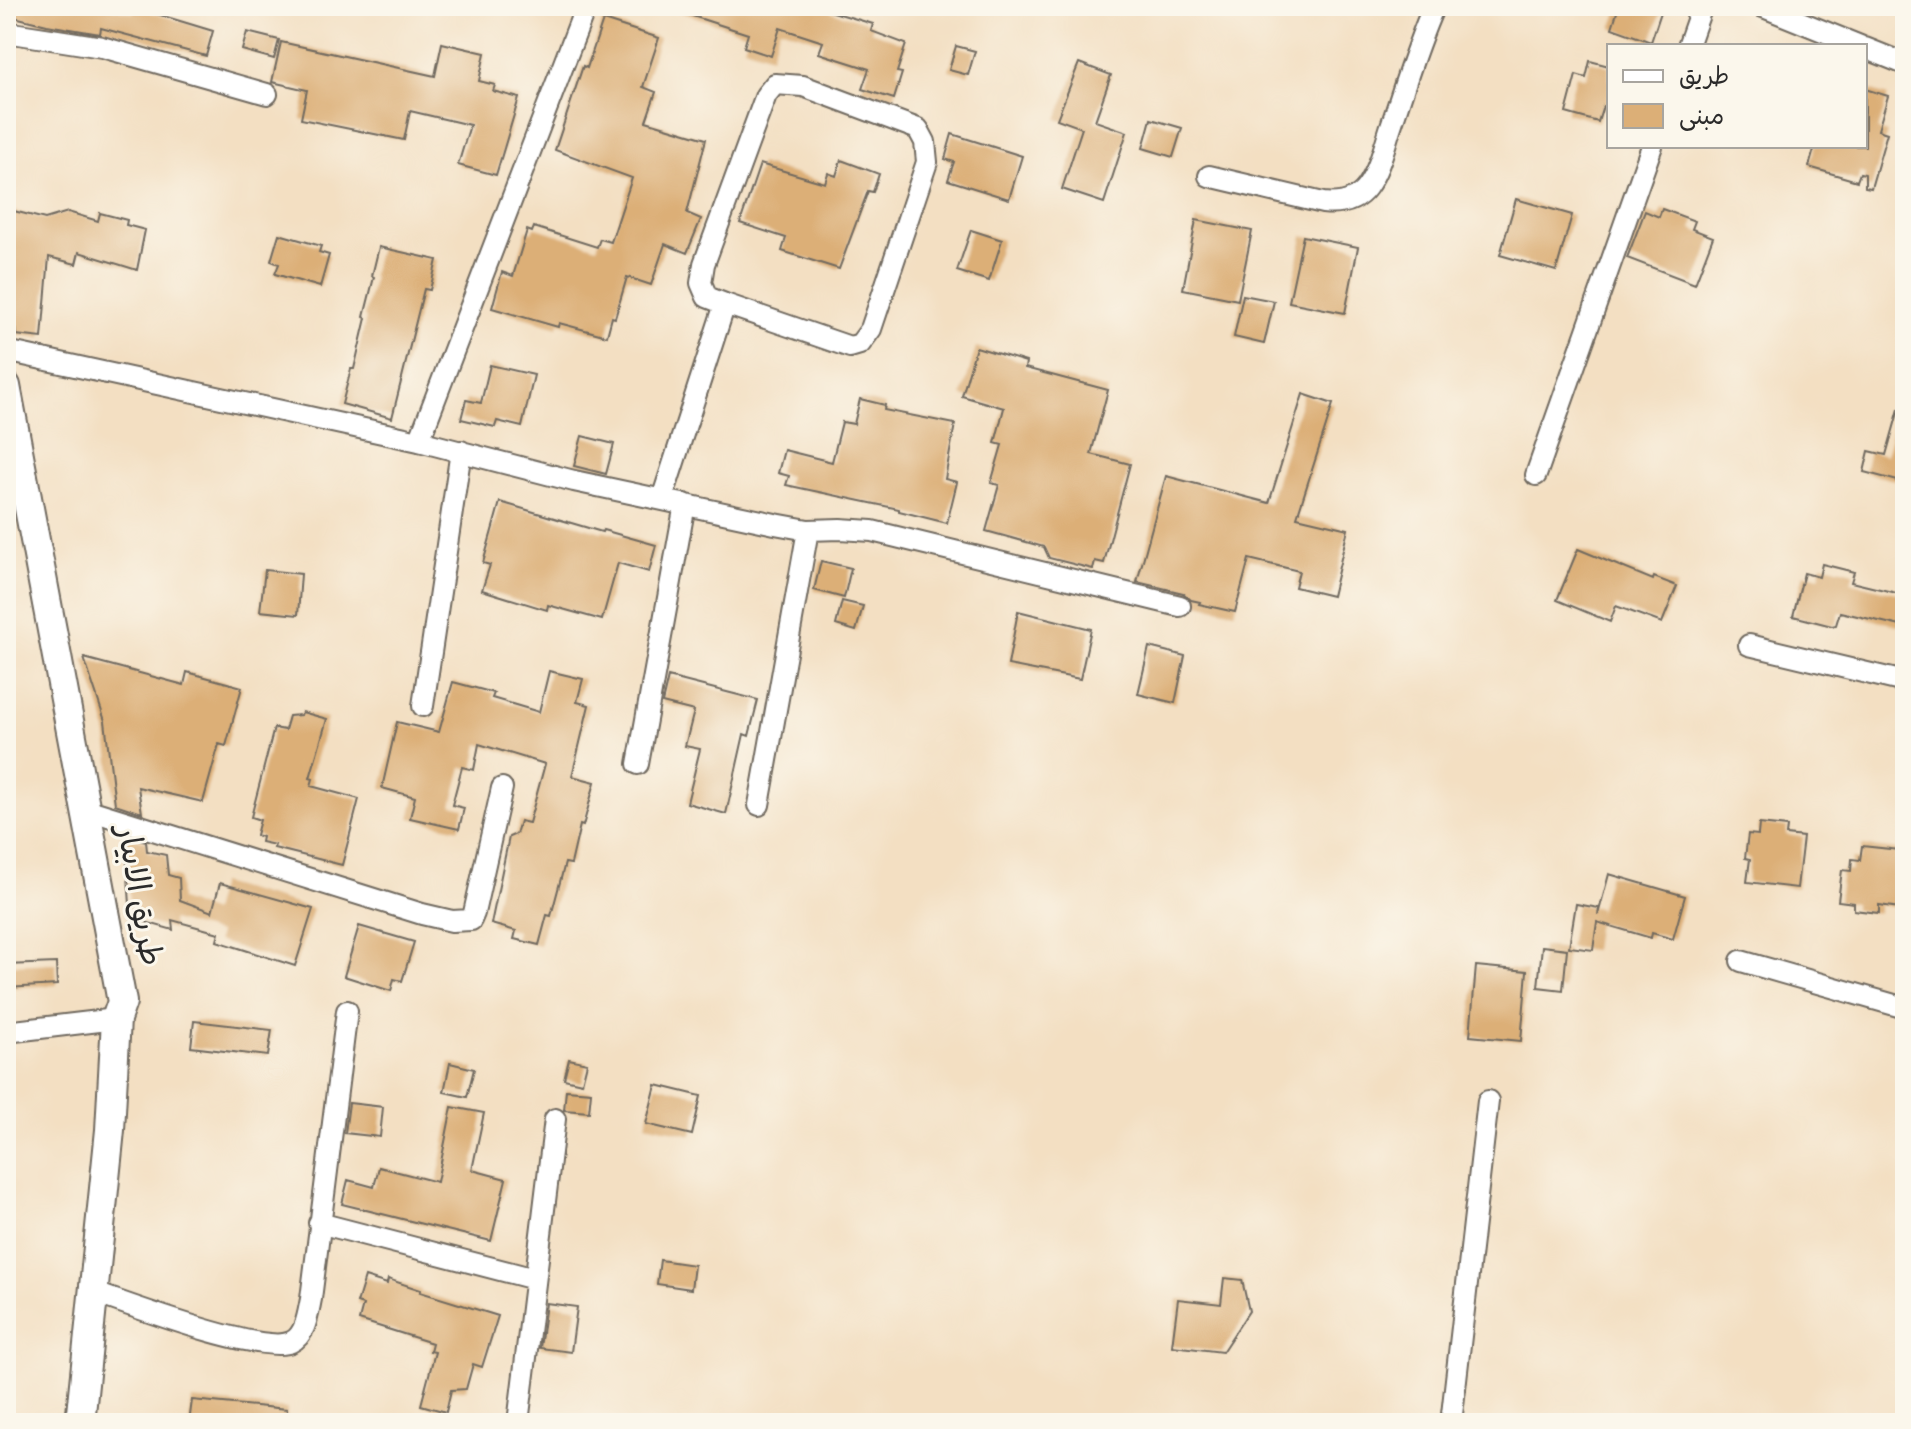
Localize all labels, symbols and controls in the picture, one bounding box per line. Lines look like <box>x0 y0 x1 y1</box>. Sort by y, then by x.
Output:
legend <box>1607 44 1867 148</box>
text: طريق <box>1679 61 1729 96</box>
text: مبنى <box>1679 101 1724 136</box>
street label: طريق الابيار <box>101 819 172 970</box>

